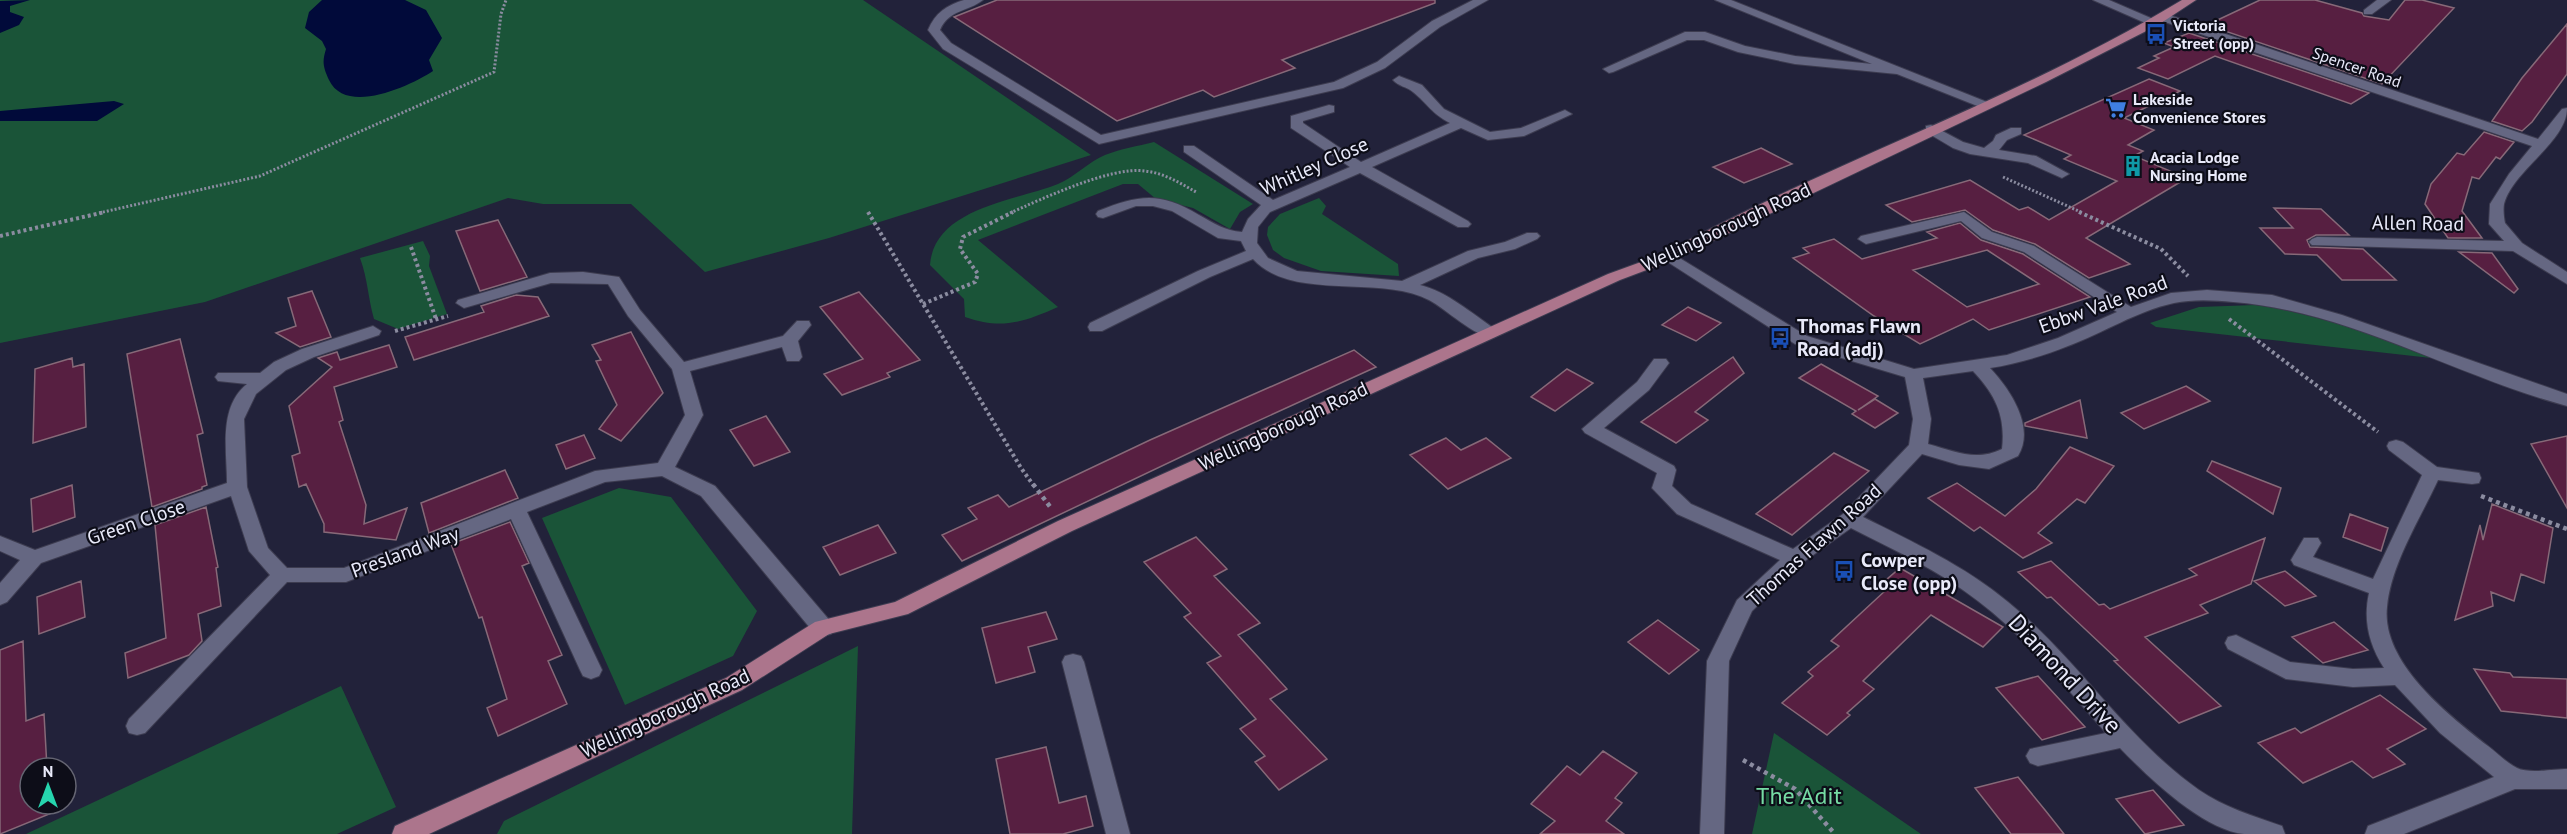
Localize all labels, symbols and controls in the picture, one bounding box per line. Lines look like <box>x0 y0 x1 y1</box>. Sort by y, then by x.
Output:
place label: Victoria Street (opp) <box>2172 15 2254 53</box>
bus stop icon: Victoria Street (opp) <box>2144 22 2168 46</box>
street label: Spencer Road <box>2310 42 2404 92</box>
place label: Lakeside Convenience Stores <box>2133 89 2266 127</box>
supermarket icon: Lakeside Convenience Stores <box>2104 96 2128 120</box>
street label: Whitley Close <box>1256 131 1372 201</box>
place label: Acacia Lodge Nursing Home <box>2150 147 2247 185</box>
building icon: Acacia Lodge Nursing Home <box>2121 154 2145 178</box>
street label: Wellingborough Road <box>1637 176 1815 278</box>
street label: Allen Road <box>2372 209 2464 237</box>
street label: Ebbw Vale Road <box>2035 269 2171 339</box>
place label: Thomas Flawn Road (adj) <box>1797 313 1921 362</box>
bus stop icon: Thomas Flawn Road (adj) <box>1768 326 1792 350</box>
street label: Wellingborough Road <box>1194 375 1372 477</box>
street label: Thomas Flawn Road <box>1741 478 1887 612</box>
street label: Green Close <box>84 493 188 551</box>
street label: Presland Way <box>347 520 463 584</box>
place label: Cowper Close (opp) <box>1861 547 1957 596</box>
bus stop icon: Cowper Close (opp) <box>1832 559 1856 583</box>
street label: Diamond Drive <box>2002 607 2129 740</box>
street label: Wellingborough Road <box>576 662 754 764</box>
north arrow <box>18 756 78 816</box>
text: N <box>43 761 53 781</box>
park label: The Adit <box>1756 780 1842 811</box>

